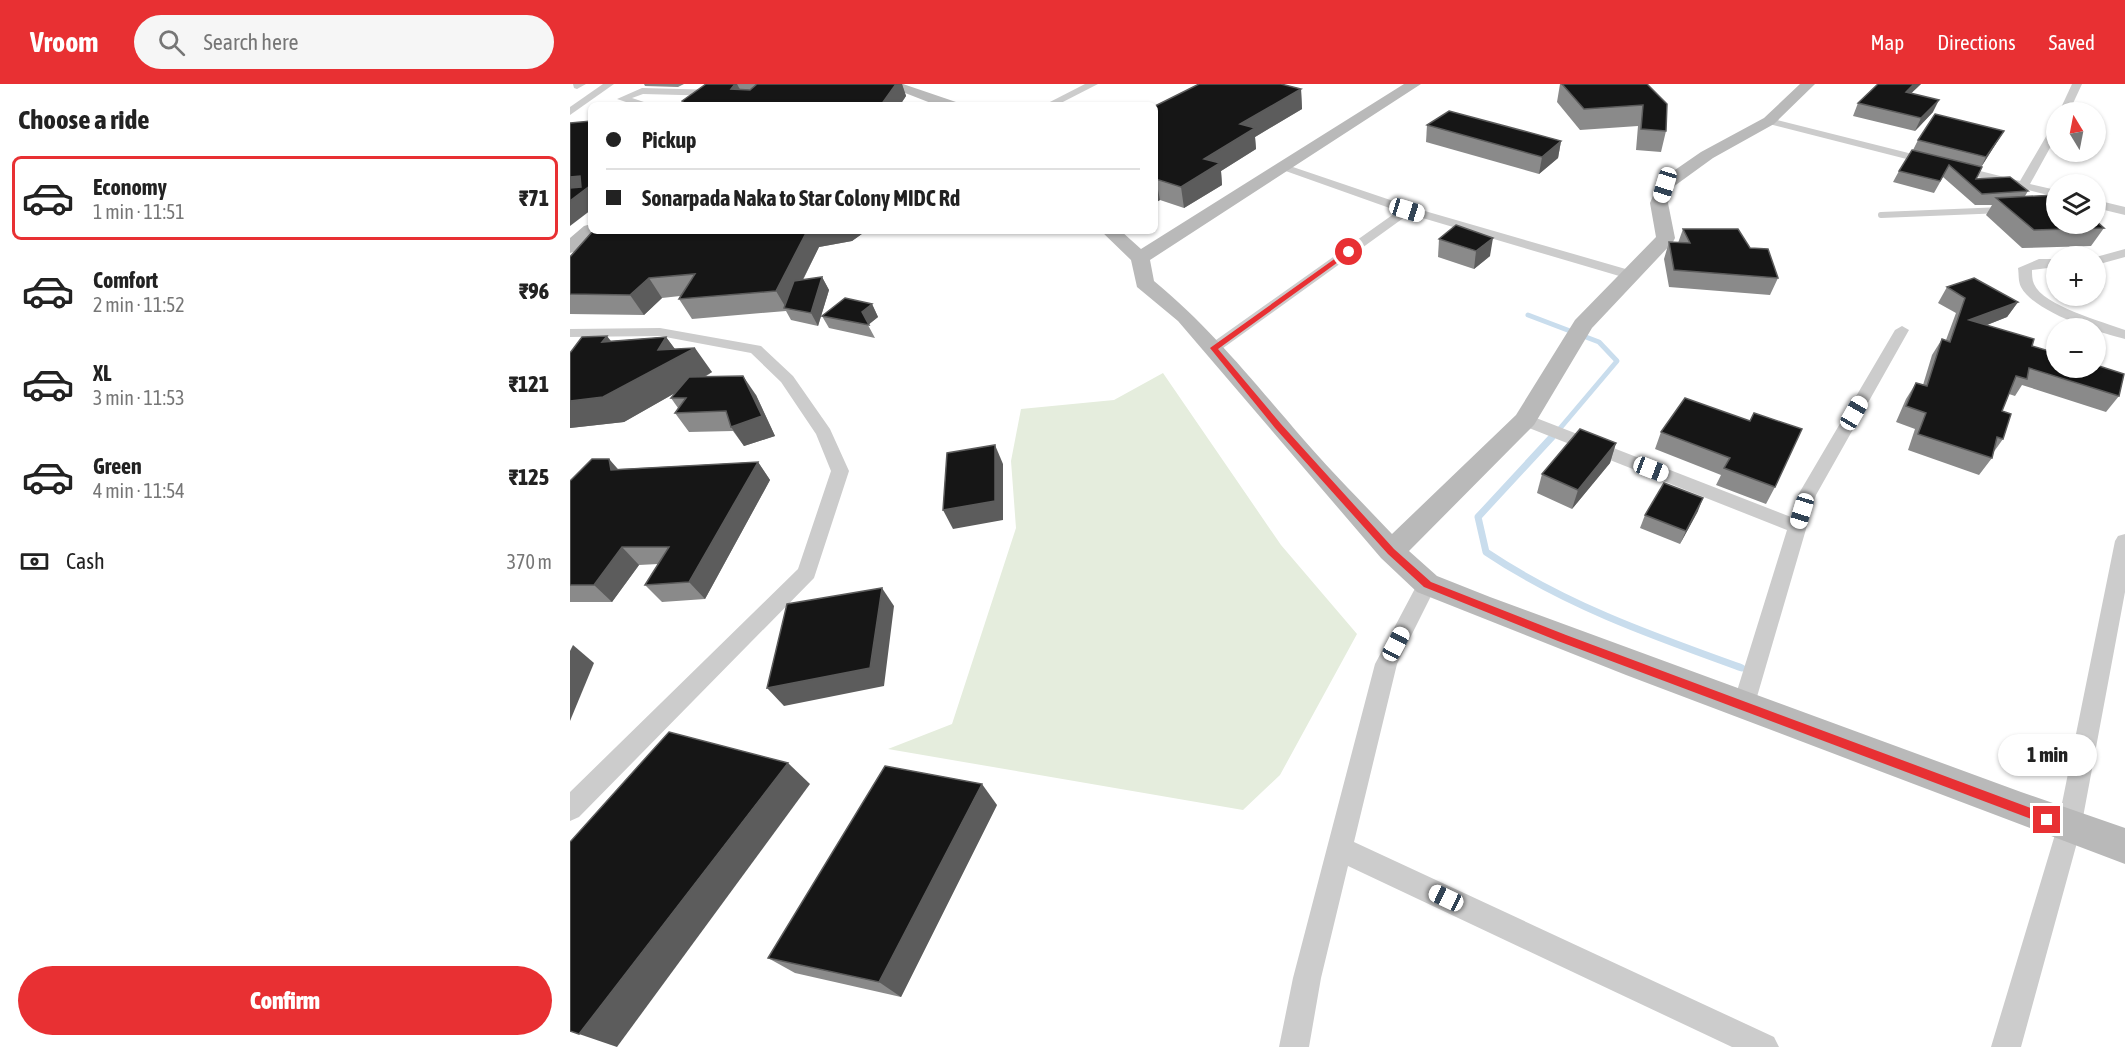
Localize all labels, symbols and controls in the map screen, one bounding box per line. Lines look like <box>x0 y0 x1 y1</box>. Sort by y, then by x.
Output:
search box <box>134 15 554 69</box>
text: Vroom <box>30 26 98 58</box>
icon: search <box>155 26 188 59</box>
text: Search here <box>203 29 298 55</box>
text: Map <box>1870 30 1904 54</box>
text: Directions <box>1937 30 2016 54</box>
text: Saved <box>2049 30 2095 54</box>
north arrow <box>2046 102 2106 162</box>
map controls <box>2046 102 2106 378</box>
text: Choose a ride <box>18 104 150 135</box>
text: Pickup <box>642 127 697 153</box>
car <box>1651 165 1679 205</box>
icon: car <box>21 171 75 225</box>
text: Economy <box>93 174 167 200</box>
button: layers <box>2046 174 2106 234</box>
text: ₹71 <box>519 185 549 211</box>
text: Sonarpada Naka to Star Colony MIDC Rd <box>642 185 960 211</box>
car <box>1387 196 1427 224</box>
text: 1 min · 11:51 <box>93 200 185 223</box>
route start <box>1335 238 1362 265</box>
button: + <box>2046 246 2106 306</box>
icon: car <box>21 264 75 318</box>
text: Comfort <box>93 267 158 293</box>
text: ₹96 <box>519 278 549 304</box>
text: 2 min · 11:52 <box>93 293 185 316</box>
button: − <box>2046 318 2106 378</box>
icon: car <box>21 357 75 411</box>
text: XL <box>93 360 111 386</box>
text: ₹121 <box>509 371 549 397</box>
text: 3 min · 11:53 <box>93 386 185 409</box>
car <box>1837 393 1871 433</box>
icon: car <box>21 450 75 504</box>
text: Green <box>93 453 142 479</box>
car <box>1631 454 1671 484</box>
text: ₹125 <box>509 464 549 490</box>
text: 4 min · 11:54 <box>93 479 185 502</box>
car <box>1788 491 1816 531</box>
icon: cash <box>18 545 51 578</box>
text: Cash <box>66 548 105 574</box>
text: 370 m <box>507 550 552 573</box>
car <box>1380 624 1412 664</box>
callout: 1 min <box>1998 733 2096 775</box>
text: 1 min <box>2027 743 2068 766</box>
route end <box>2033 806 2060 833</box>
car <box>1426 882 1466 914</box>
button: Confirm <box>18 966 552 1035</box>

